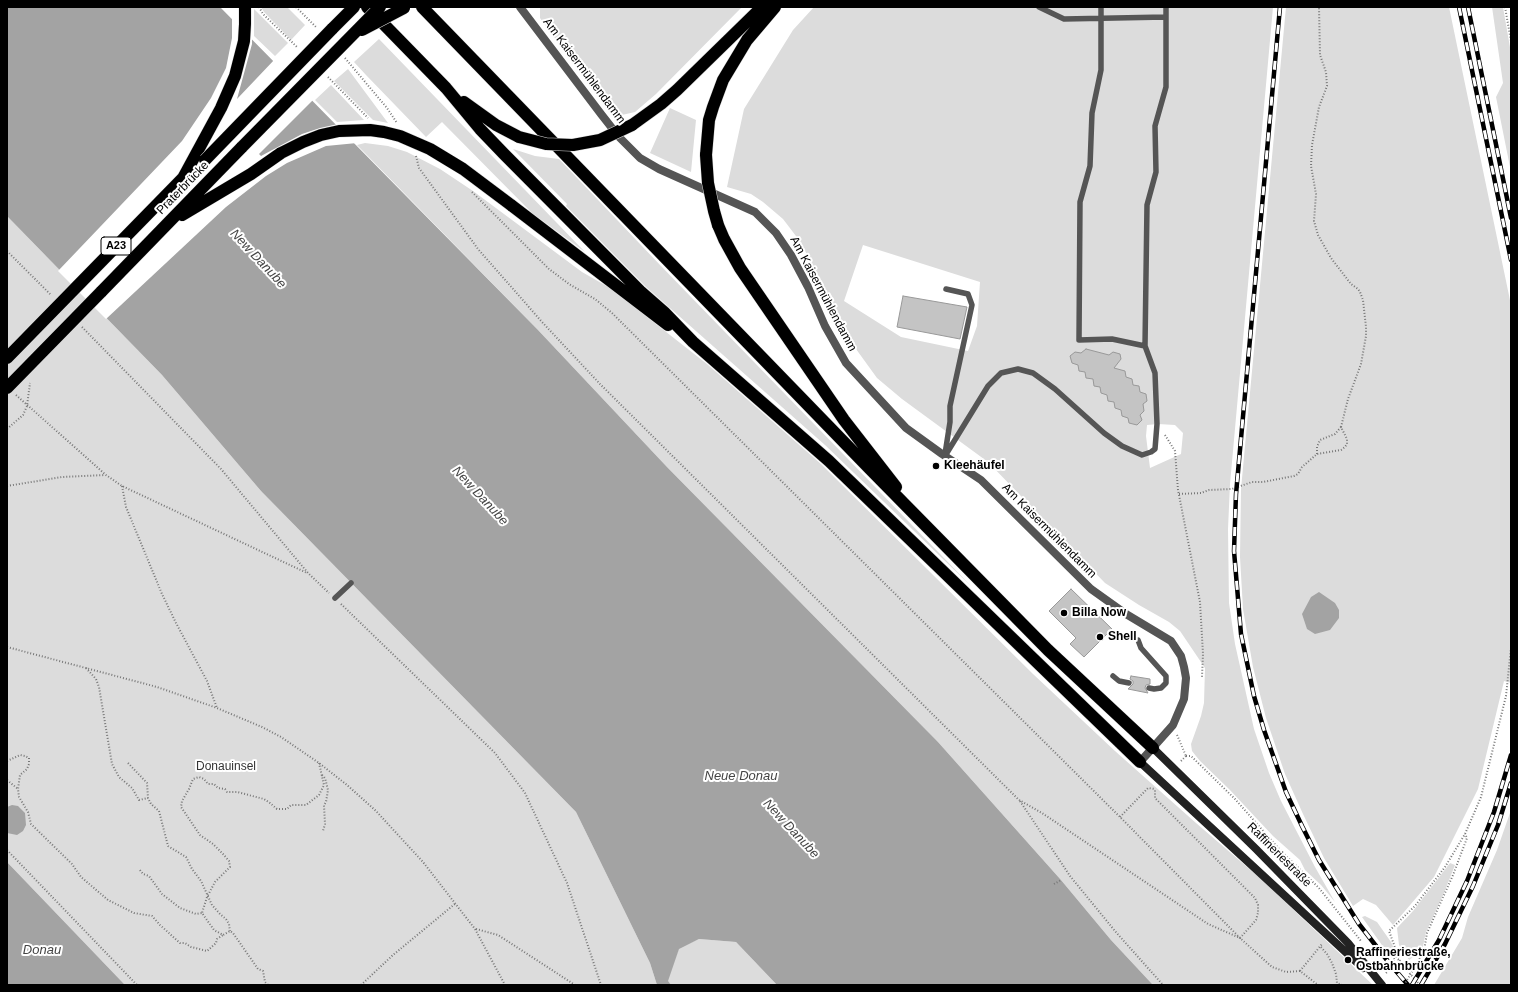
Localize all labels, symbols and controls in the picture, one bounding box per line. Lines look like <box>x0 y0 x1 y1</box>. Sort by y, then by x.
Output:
street label: Am Kaisermühlendamm <box>540 16 628 126</box>
street label: Praterbrücke <box>154 158 212 218</box>
water label: New Danube <box>227 226 289 292</box>
street label: Am Kaisermühlendamm <box>787 234 859 354</box>
road number: A23 <box>101 237 131 255</box>
place label: Kleehäufel <box>944 459 1005 473</box>
marker: Kleehäufel <box>931 461 941 471</box>
water label: New Danube <box>449 463 511 529</box>
street label: Am Kaisermühlendamm <box>999 481 1099 581</box>
place label: Billa Now <box>1072 606 1126 620</box>
marker: Billa Now <box>1059 608 1069 618</box>
place label: Shell <box>1108 630 1137 644</box>
marker: Shell <box>1095 632 1105 642</box>
park label: Donauinsel <box>196 760 256 774</box>
water label: Neue Donau <box>705 768 777 784</box>
water label: New Danube <box>760 796 822 862</box>
street label: Raffineriestraße <box>1244 820 1314 890</box>
water label: Donau <box>23 942 61 958</box>
place label: Raffineriestraße, Ostbahnbrücke <box>1356 946 1451 974</box>
marker: Raffineriestraße, Ostbahnbrücke <box>1343 955 1353 965</box>

